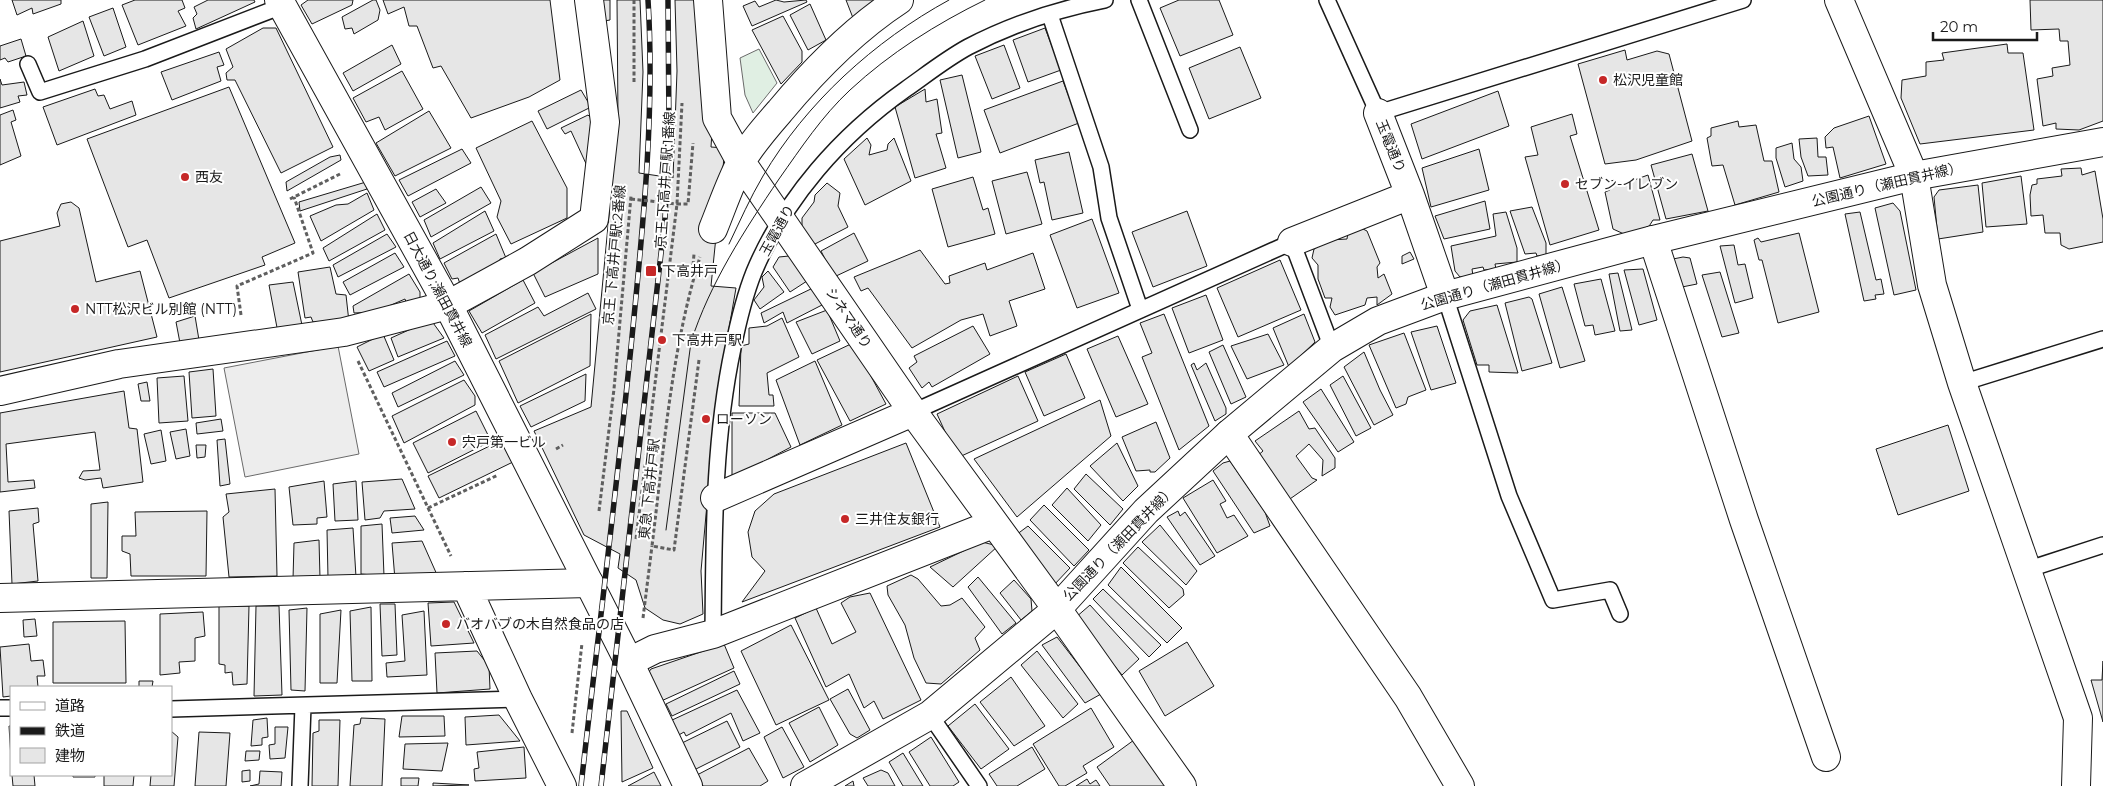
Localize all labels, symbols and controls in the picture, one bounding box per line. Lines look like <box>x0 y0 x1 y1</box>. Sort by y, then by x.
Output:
scale bar <box>1933 10 2037 42</box>
text: 20 m <box>1940 17 1978 36</box>
place label: 松沢児童館 <box>1613 71 1683 89</box>
marker: 松沢児童館 <box>1597 74 1609 86</box>
street label: 京王 下高井戸駅;1番線 <box>651 111 679 249</box>
street label: 玉電通り <box>1372 117 1410 175</box>
street label: 公園通り（瀬田貫井線） <box>1810 158 1964 210</box>
place label: 西友 <box>195 168 223 186</box>
marker: 西友 <box>179 171 191 183</box>
place label: セブン-イレブン <box>1575 175 1678 193</box>
marker: セブン-イレブン <box>1559 178 1571 190</box>
street label: 京王 下高井戸駅:2番線 <box>599 184 629 326</box>
street label: 玉電通り <box>756 201 798 259</box>
street label: 日大通り;瀬田貫井線 <box>400 228 476 350</box>
street label: 公園通り（瀬田貫井線） <box>1419 254 1571 314</box>
place label: 下高井戸 <box>662 262 718 280</box>
marker: 下高井戸 <box>644 264 658 278</box>
street label: シネマ通り <box>822 284 876 352</box>
place label: NTT松沢ビル別館 (NTT) <box>85 300 237 318</box>
marker: NTT松沢ビル別館 (NTT) <box>69 303 81 315</box>
place label: 下高井戸駅 <box>672 331 742 349</box>
marker: 下高井戸駅 <box>656 334 668 346</box>
place label: ローソン <box>716 410 772 428</box>
marker: ローソン <box>700 413 712 425</box>
place label: 宍戸第一ビル <box>462 433 546 451</box>
marker: 宍戸第一ビル <box>446 436 458 448</box>
street label: 東急 下高井戸駅 <box>635 438 663 540</box>
street label: 公園通り（瀬田貫井線） <box>1059 481 1179 605</box>
place label: 三井住友銀行 <box>855 510 939 528</box>
marker: 三井住友銀行 <box>839 513 851 525</box>
place label: バオバブの木自然食品の店 <box>456 615 624 633</box>
marker: バオバブの木自然食品の店 <box>440 618 452 630</box>
legend <box>10 686 172 776</box>
text: 道路 <box>55 696 85 715</box>
text: 鉄道 <box>55 721 85 740</box>
text: 建物 <box>55 746 85 765</box>

